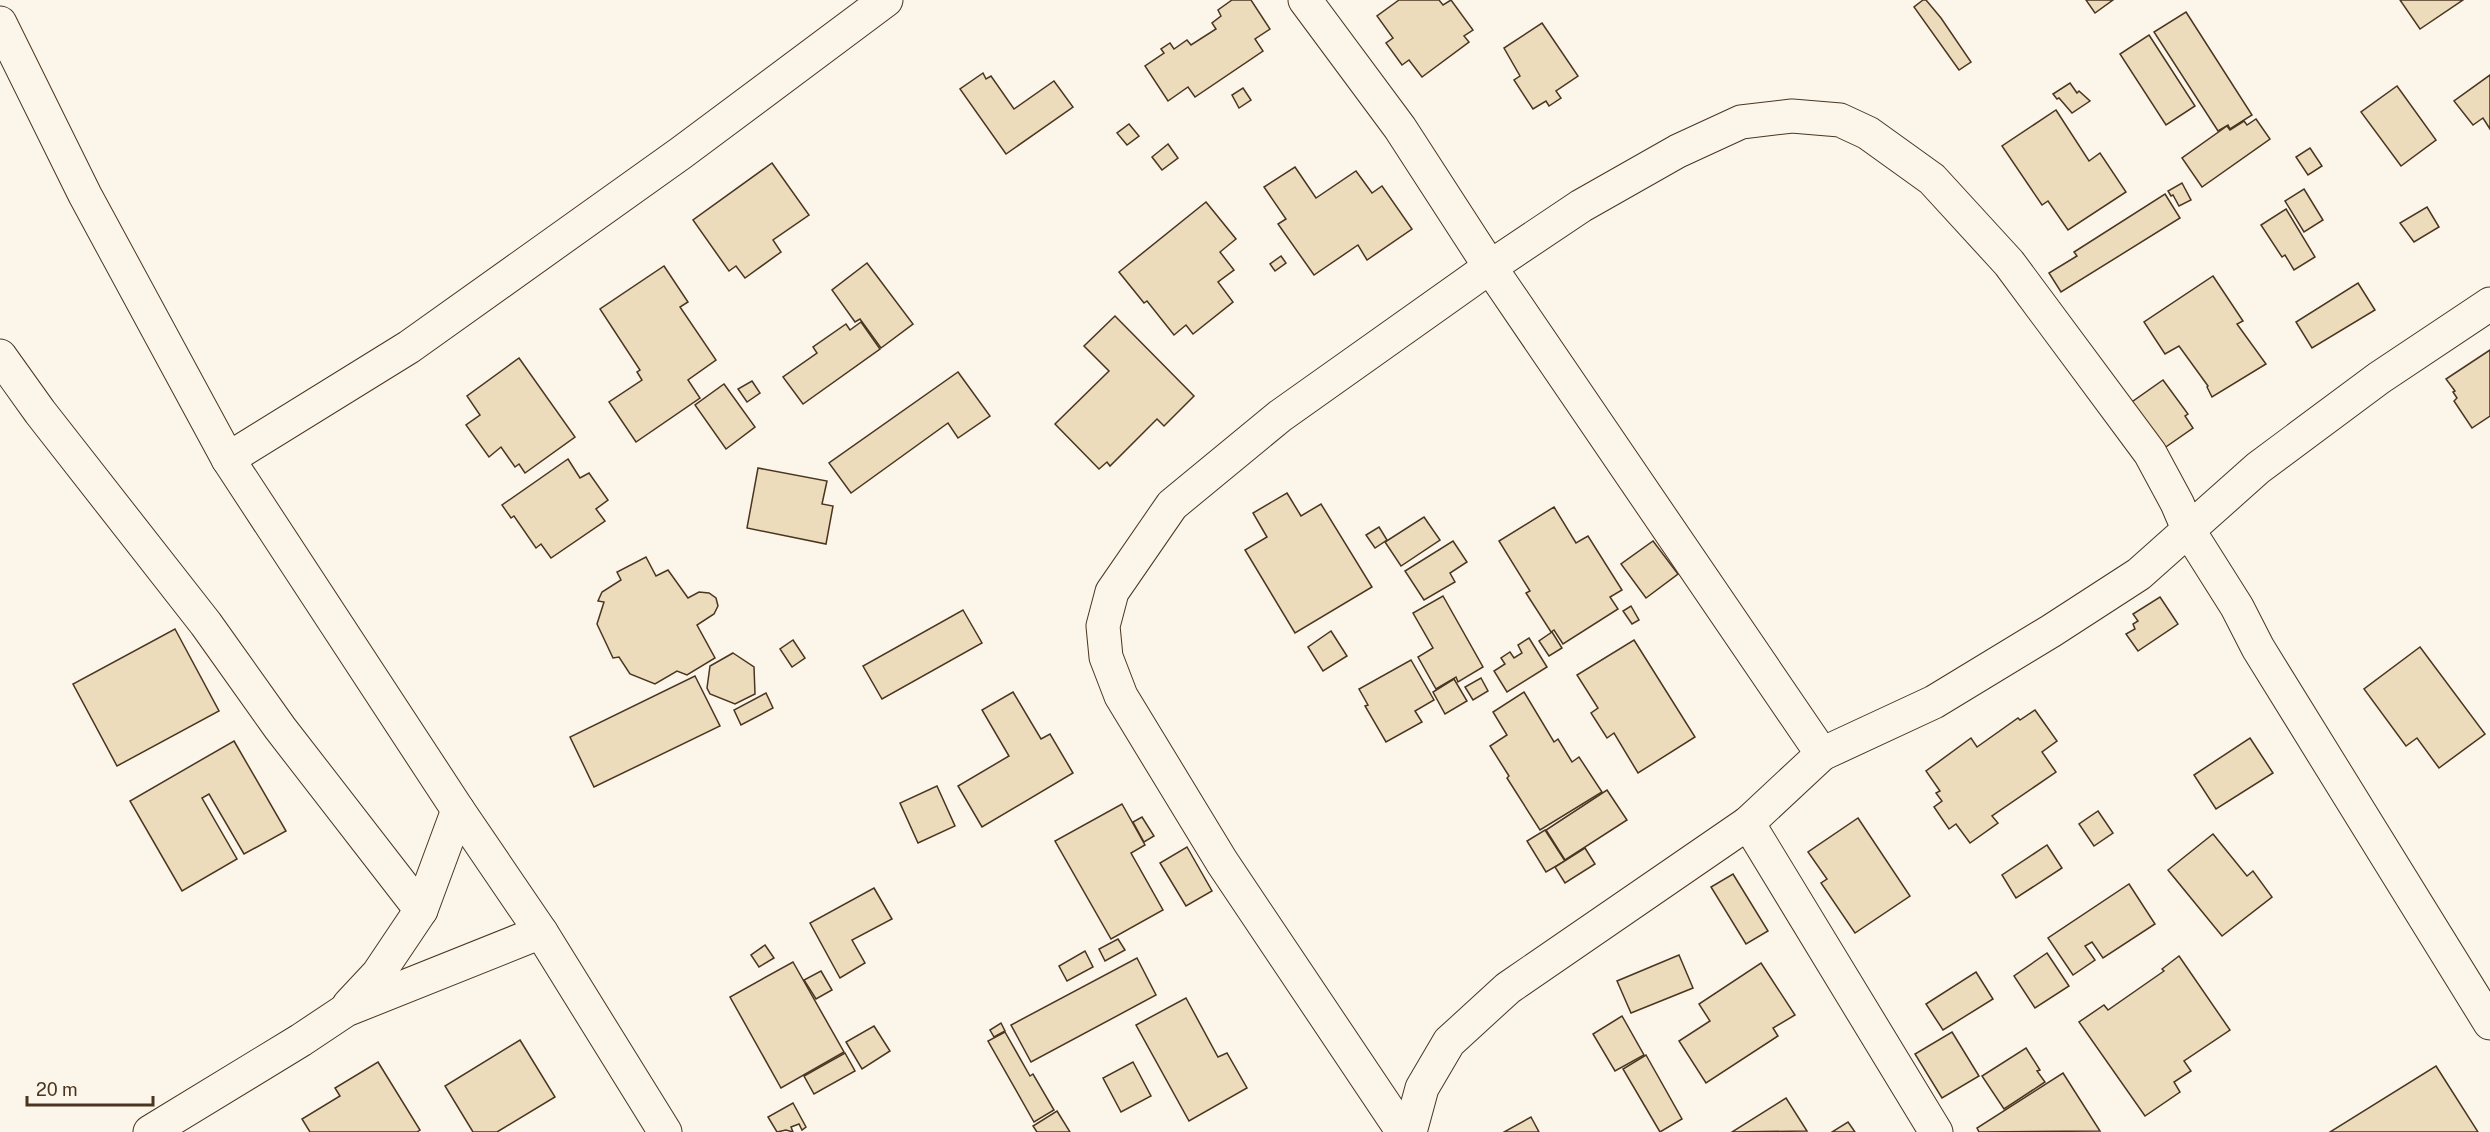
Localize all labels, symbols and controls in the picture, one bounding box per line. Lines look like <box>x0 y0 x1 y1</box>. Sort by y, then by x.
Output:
scale bar <box>27 1069 153 1107</box>
text: 20 m <box>36 1079 78 1100</box>

